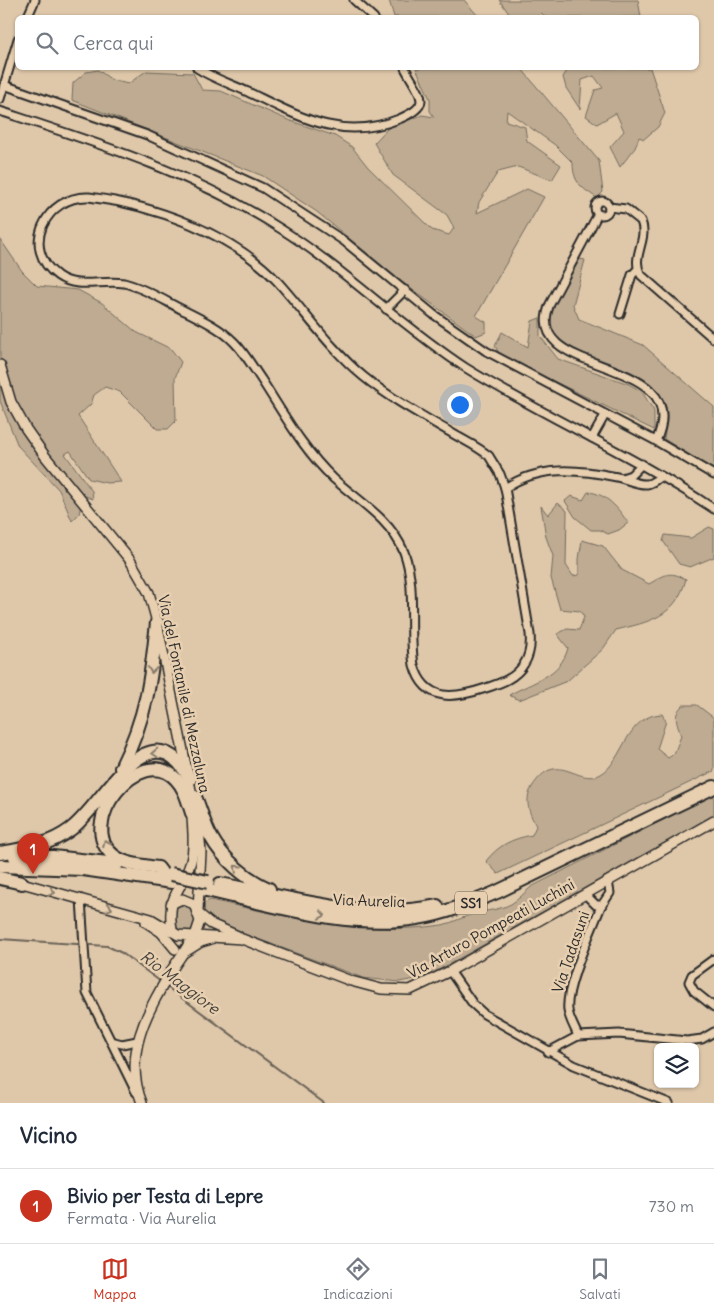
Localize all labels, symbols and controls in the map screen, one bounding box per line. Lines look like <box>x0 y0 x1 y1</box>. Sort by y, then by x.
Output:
search box <box>15 15 699 70</box>
icon: search <box>33 29 61 57</box>
text: Cerca qui <box>73 31 154 55</box>
your location <box>447 392 473 418</box>
street label: Via del Fontanile di Mezzaluna <box>154 593 215 795</box>
one-way arrow <box>147 666 158 674</box>
one-way arrow <box>151 748 159 758</box>
pin: 1 <box>17 833 49 874</box>
one-way arrow <box>102 840 112 849</box>
one-way arrow <box>234 865 243 874</box>
street label: Via Arturo Pompeati Luchini <box>404 875 578 983</box>
one-way arrow <box>47 886 55 896</box>
street label: Via Aurelia <box>333 890 406 911</box>
road number: SS1 <box>455 891 487 914</box>
one-way arrow <box>104 902 113 912</box>
street label: Via Tadasuni <box>548 908 593 995</box>
one-way arrow <box>318 909 327 919</box>
water label: Rio Maggiore <box>137 946 224 1019</box>
map controls <box>654 1043 699 1088</box>
button: layers <box>654 1043 699 1088</box>
text: Vicino <box>20 1122 77 1149</box>
text: Bivio per Testa di Lepre <box>67 1184 263 1208</box>
text: 1 <box>33 1196 39 1216</box>
text: 730 m <box>649 1196 694 1216</box>
text: Fermata · Via Aurelia <box>67 1208 216 1228</box>
tab: Mappa <box>93 1255 137 1303</box>
tab: Indicazioni <box>323 1255 393 1303</box>
tab: Salvati <box>579 1255 621 1303</box>

